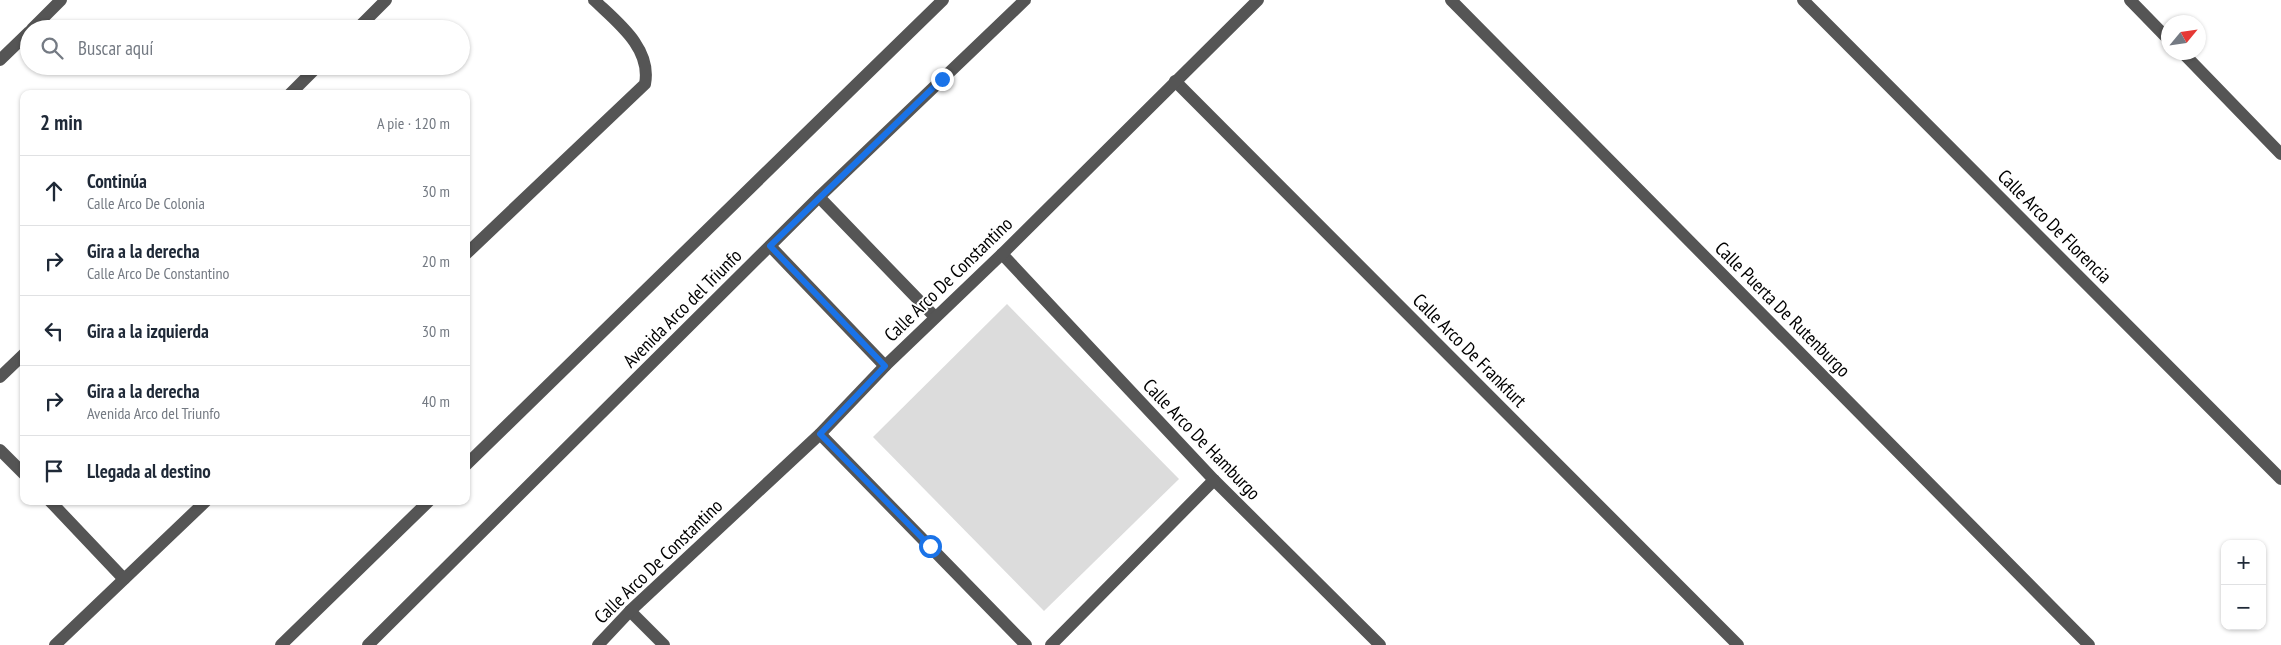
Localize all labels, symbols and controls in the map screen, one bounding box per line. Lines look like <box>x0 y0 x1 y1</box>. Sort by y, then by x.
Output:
north arrow <box>2161 15 2206 60</box>
search box <box>20 20 470 75</box>
icon: search <box>38 34 66 62</box>
text: Buscar aquí <box>78 36 153 60</box>
route end <box>931 68 954 91</box>
text: 2 min <box>40 109 82 136</box>
text: A pie · 120 m <box>377 113 450 133</box>
street label: Calle Arco De Florencia <box>1993 164 2117 288</box>
text: Continúa <box>87 169 147 193</box>
icon: ahead <box>40 177 68 205</box>
text: 30 m <box>422 181 450 201</box>
text: Calle Arco De Colonia <box>87 193 205 213</box>
street label: Calle Arco De Constantino <box>879 212 1017 346</box>
street label: Calle Puerta De Rutenburgo <box>1710 236 1856 382</box>
text: Gira a la derecha <box>87 239 200 263</box>
street label: Avenida Arco del Triunfo <box>618 244 746 372</box>
icon: right <box>40 247 68 275</box>
text: 20 m <box>422 251 450 271</box>
text: Calle Arco De Constantino <box>87 263 229 283</box>
street label: Calle Arco De Frankfurt <box>1408 288 1533 413</box>
icon: left <box>40 317 68 345</box>
text: Gira a la izquierda <box>87 319 209 343</box>
text: 30 m <box>422 321 450 341</box>
street label: Calle Arco De Hamburgo <box>1138 373 1266 505</box>
text: Gira a la derecha <box>87 379 200 403</box>
icon: right <box>40 387 68 415</box>
text: 40 m <box>422 391 450 411</box>
text: Avenida Arco del Triunfo <box>87 403 220 423</box>
icon: arrive <box>40 457 68 485</box>
text: Llegada al destino <box>87 459 211 483</box>
street label: Calle Arco De Constantino <box>589 494 727 628</box>
route start <box>919 535 942 558</box>
map controls <box>2221 540 2266 630</box>
button: + <box>2221 540 2266 585</box>
button: − <box>2221 585 2266 630</box>

